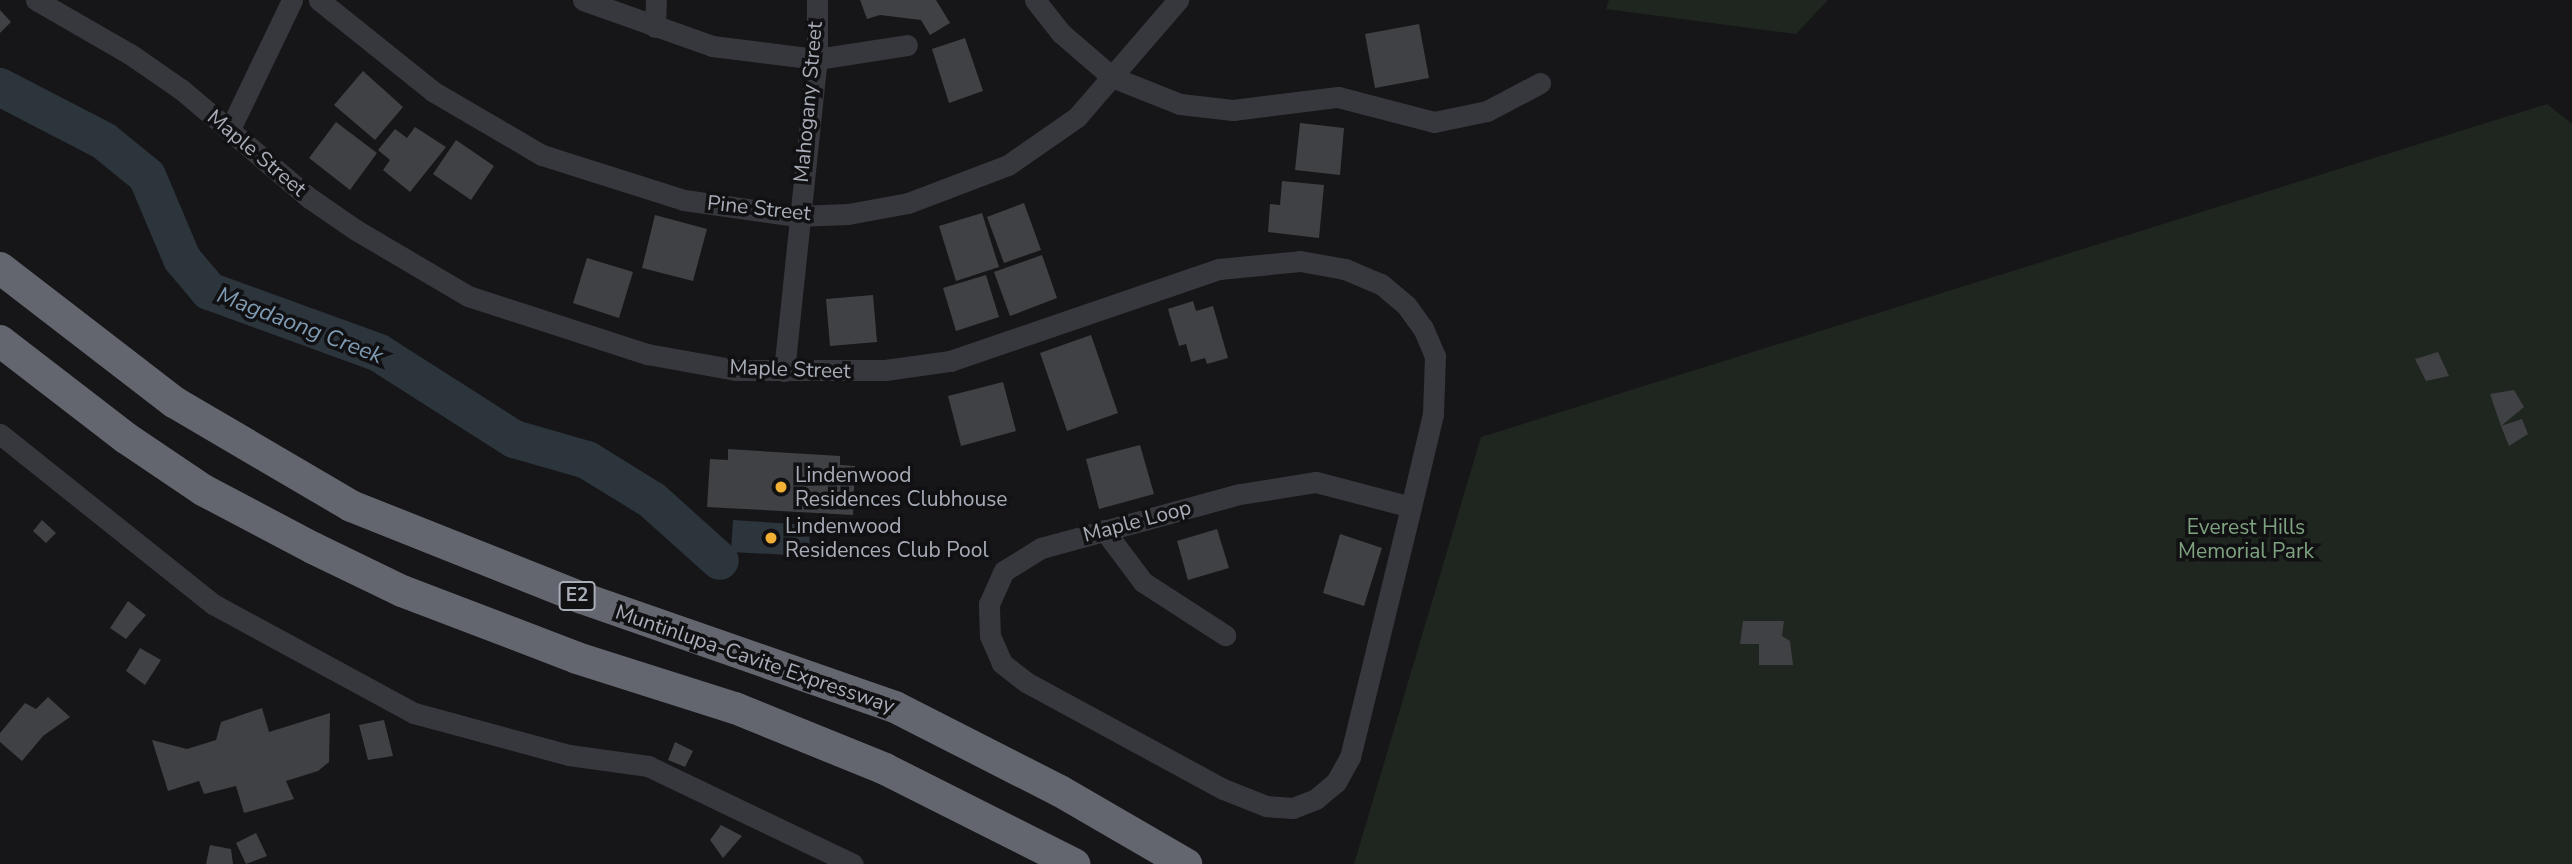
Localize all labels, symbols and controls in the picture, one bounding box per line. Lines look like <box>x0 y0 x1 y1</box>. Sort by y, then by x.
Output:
street label: Mahogany Street <box>788 20 828 184</box>
street label: Maple Street <box>202 104 312 202</box>
street label: Pine Street <box>706 190 812 226</box>
water label: Magdaong Creek <box>213 282 387 370</box>
street label: Maple Street <box>729 354 851 384</box>
place label: Lindenwood Residences Clubhouse <box>795 462 1008 512</box>
marker: Lindenwood Residences Clubhouse <box>773 479 789 495</box>
street label: Maple Loop <box>1080 494 1194 548</box>
place label: Lindenwood Residences Club Pool <box>785 513 989 563</box>
park label: Everest Hills Memorial Park <box>2178 514 2314 564</box>
marker: Lindenwood Residences Club Pool <box>763 530 779 546</box>
road number: E2 <box>558 580 596 611</box>
street label: Muntinlupa-Cavite Expressway <box>612 599 898 719</box>

